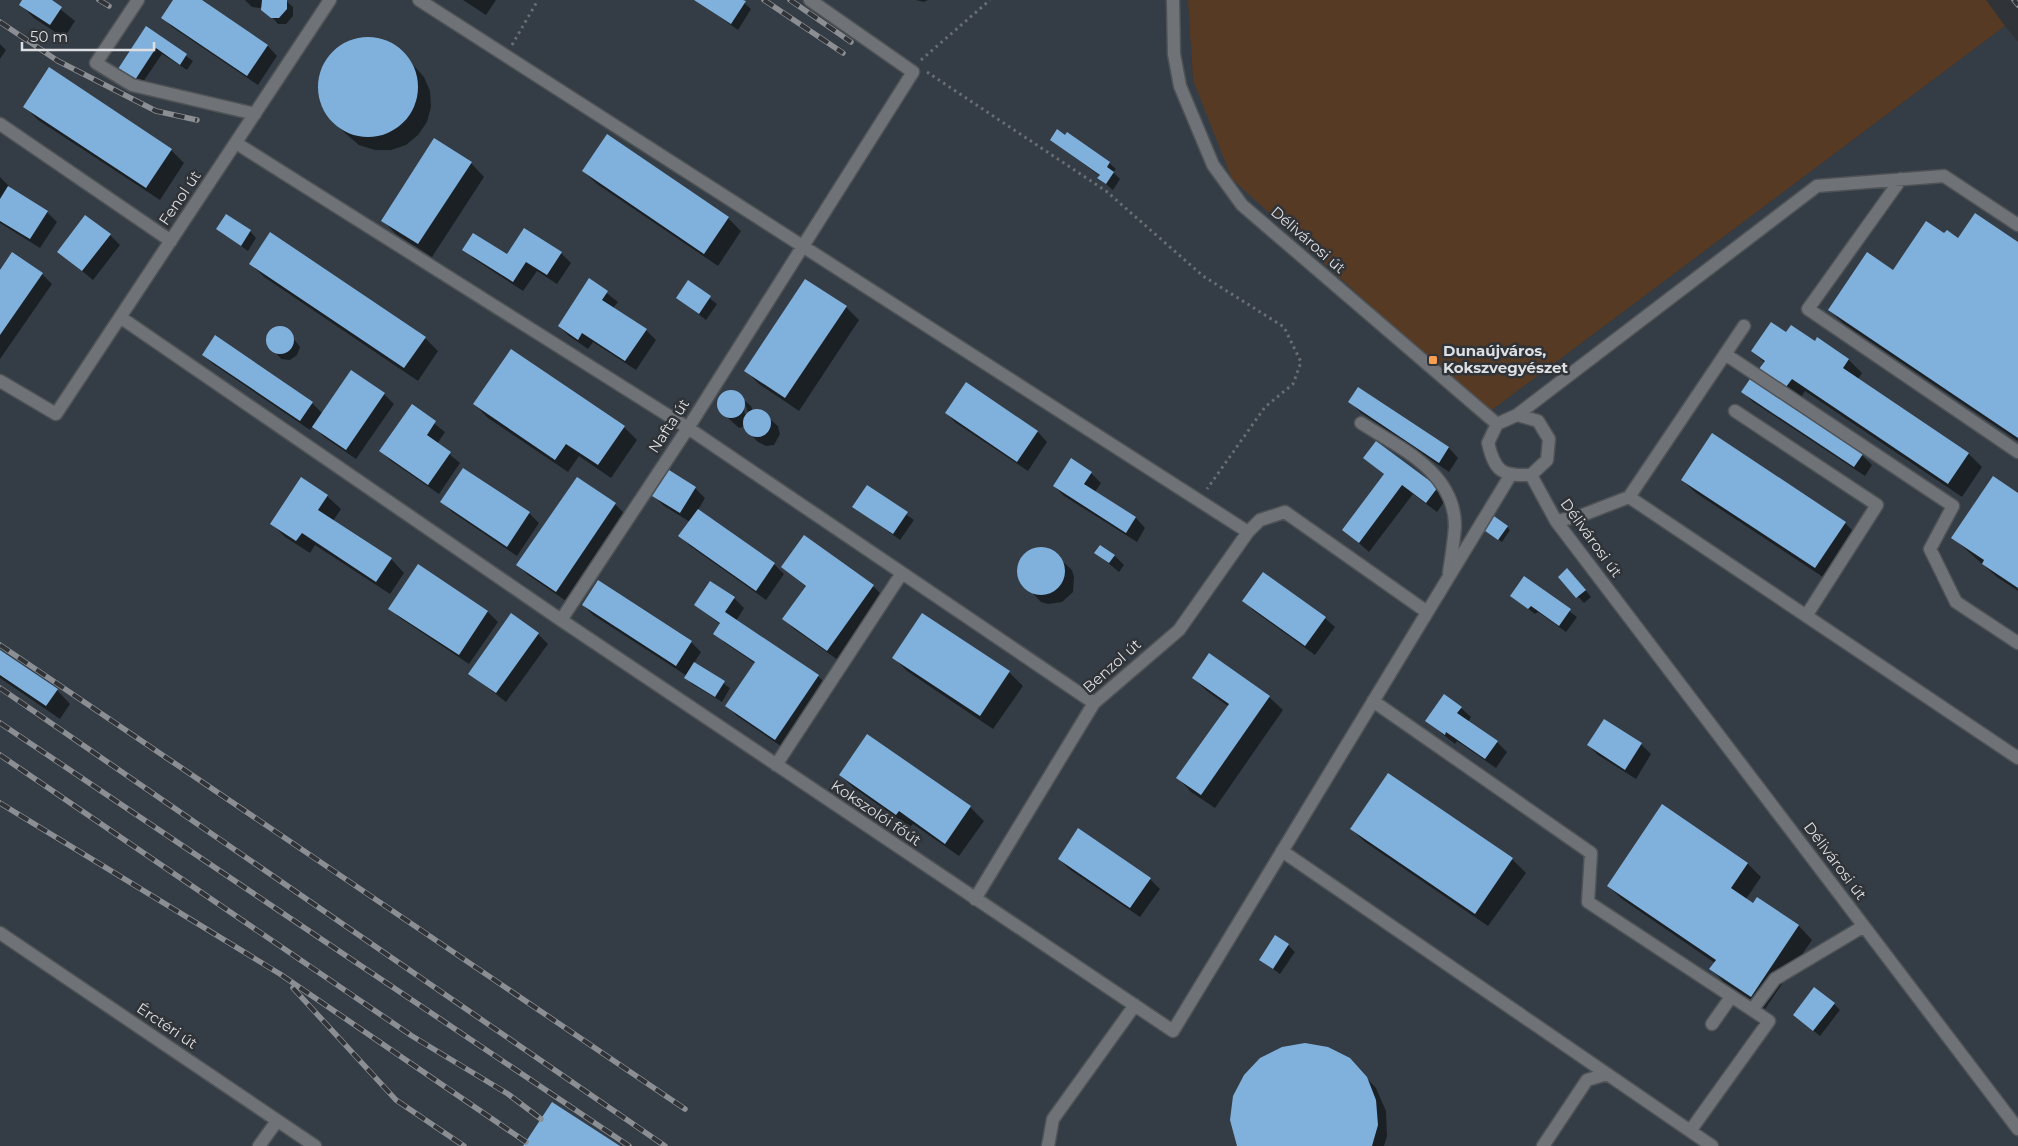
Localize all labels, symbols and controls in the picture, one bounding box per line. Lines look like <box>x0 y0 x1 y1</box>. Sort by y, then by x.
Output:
scale bar <box>22 20 155 52</box>
text: 50 m <box>30 27 68 46</box>
street label: Fenol út <box>154 167 205 229</box>
street label: Délivárosi út <box>1267 202 1350 277</box>
place label: Dunaújváros, Kokszvegyészet <box>1443 341 1569 377</box>
marker: Dunaújváros, Kokszvegyészet <box>1427 354 1439 366</box>
street label: Nafta út <box>644 395 693 456</box>
street label: Délivárosi út <box>1556 495 1626 581</box>
street label: Benzol út <box>1079 635 1145 697</box>
street label: Kokszolói főút <box>828 775 925 850</box>
street label: Délivárosi út <box>1800 818 1871 904</box>
street label: Érctéri út <box>133 998 201 1053</box>

